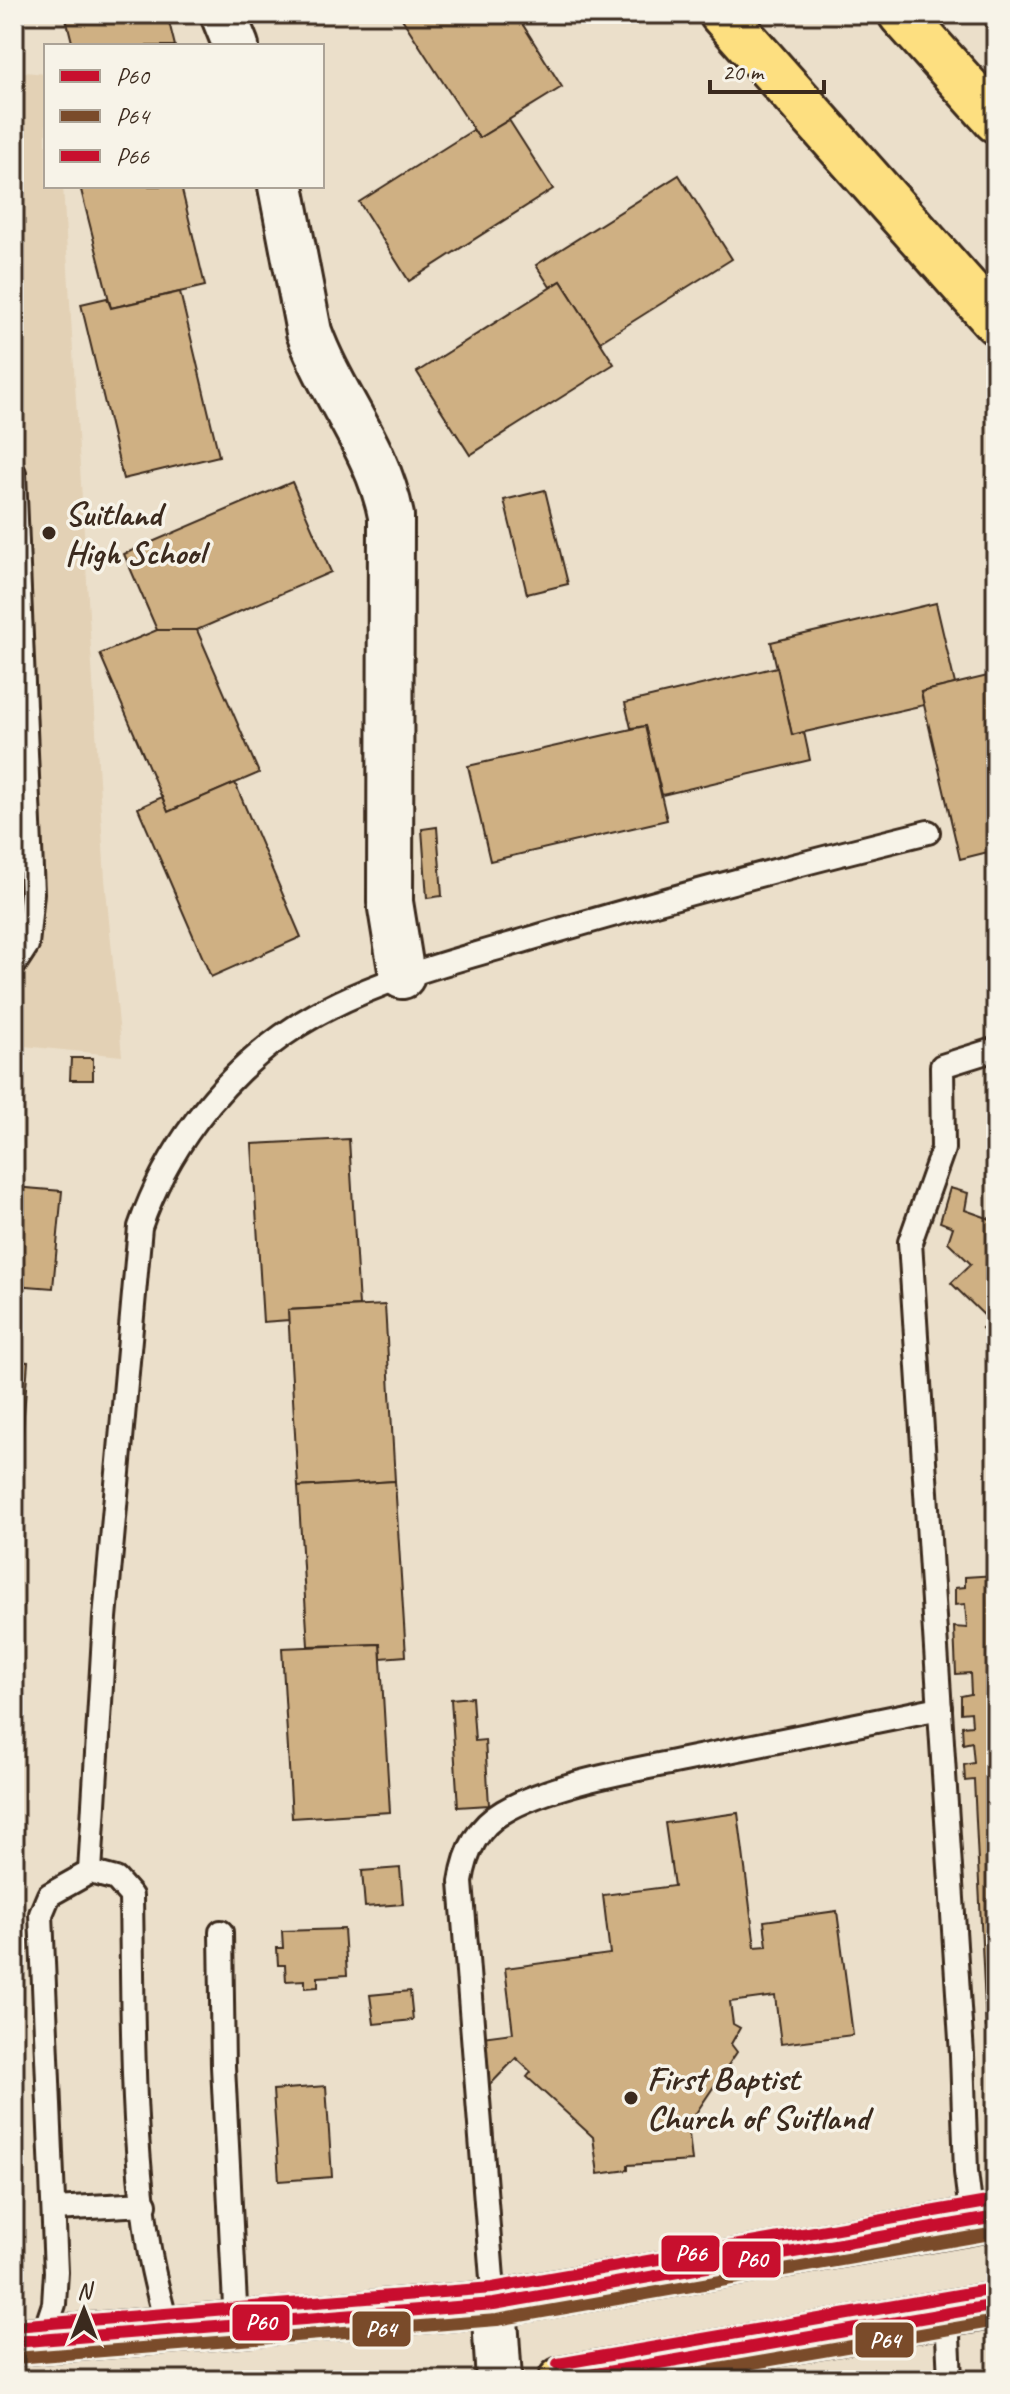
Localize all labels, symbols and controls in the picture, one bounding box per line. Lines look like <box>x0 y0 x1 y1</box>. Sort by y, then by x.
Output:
legend <box>44 44 324 188</box>
scale bar <box>710 44 824 94</box>
text: 20 m <box>722 57 765 87</box>
text: P60 <box>116 61 151 91</box>
text: P64 <box>116 101 151 131</box>
text: P66 <box>116 141 150 171</box>
place label: Suitland High School <box>65 492 210 574</box>
marker: Suitland High School <box>40 524 58 542</box>
place label: First Baptist Church of Suitland <box>647 2057 874 2139</box>
marker: First Baptist Church of Suitland <box>622 2089 640 2107</box>
line badge: P66 <box>660 2234 721 2273</box>
text: P66 <box>675 2240 708 2268</box>
line badge: P60 <box>721 2240 782 2279</box>
text: P60 <box>737 2246 769 2274</box>
north arrow <box>44 2270 124 2350</box>
text: N <box>77 2277 94 2305</box>
line badge: P60 <box>231 2303 291 2342</box>
text: P60 <box>246 2309 278 2337</box>
line badge: P64 <box>351 2310 412 2348</box>
text: P64 <box>366 2316 399 2344</box>
line badge: P64 <box>854 2321 915 2359</box>
text: P64 <box>870 2327 903 2355</box>

